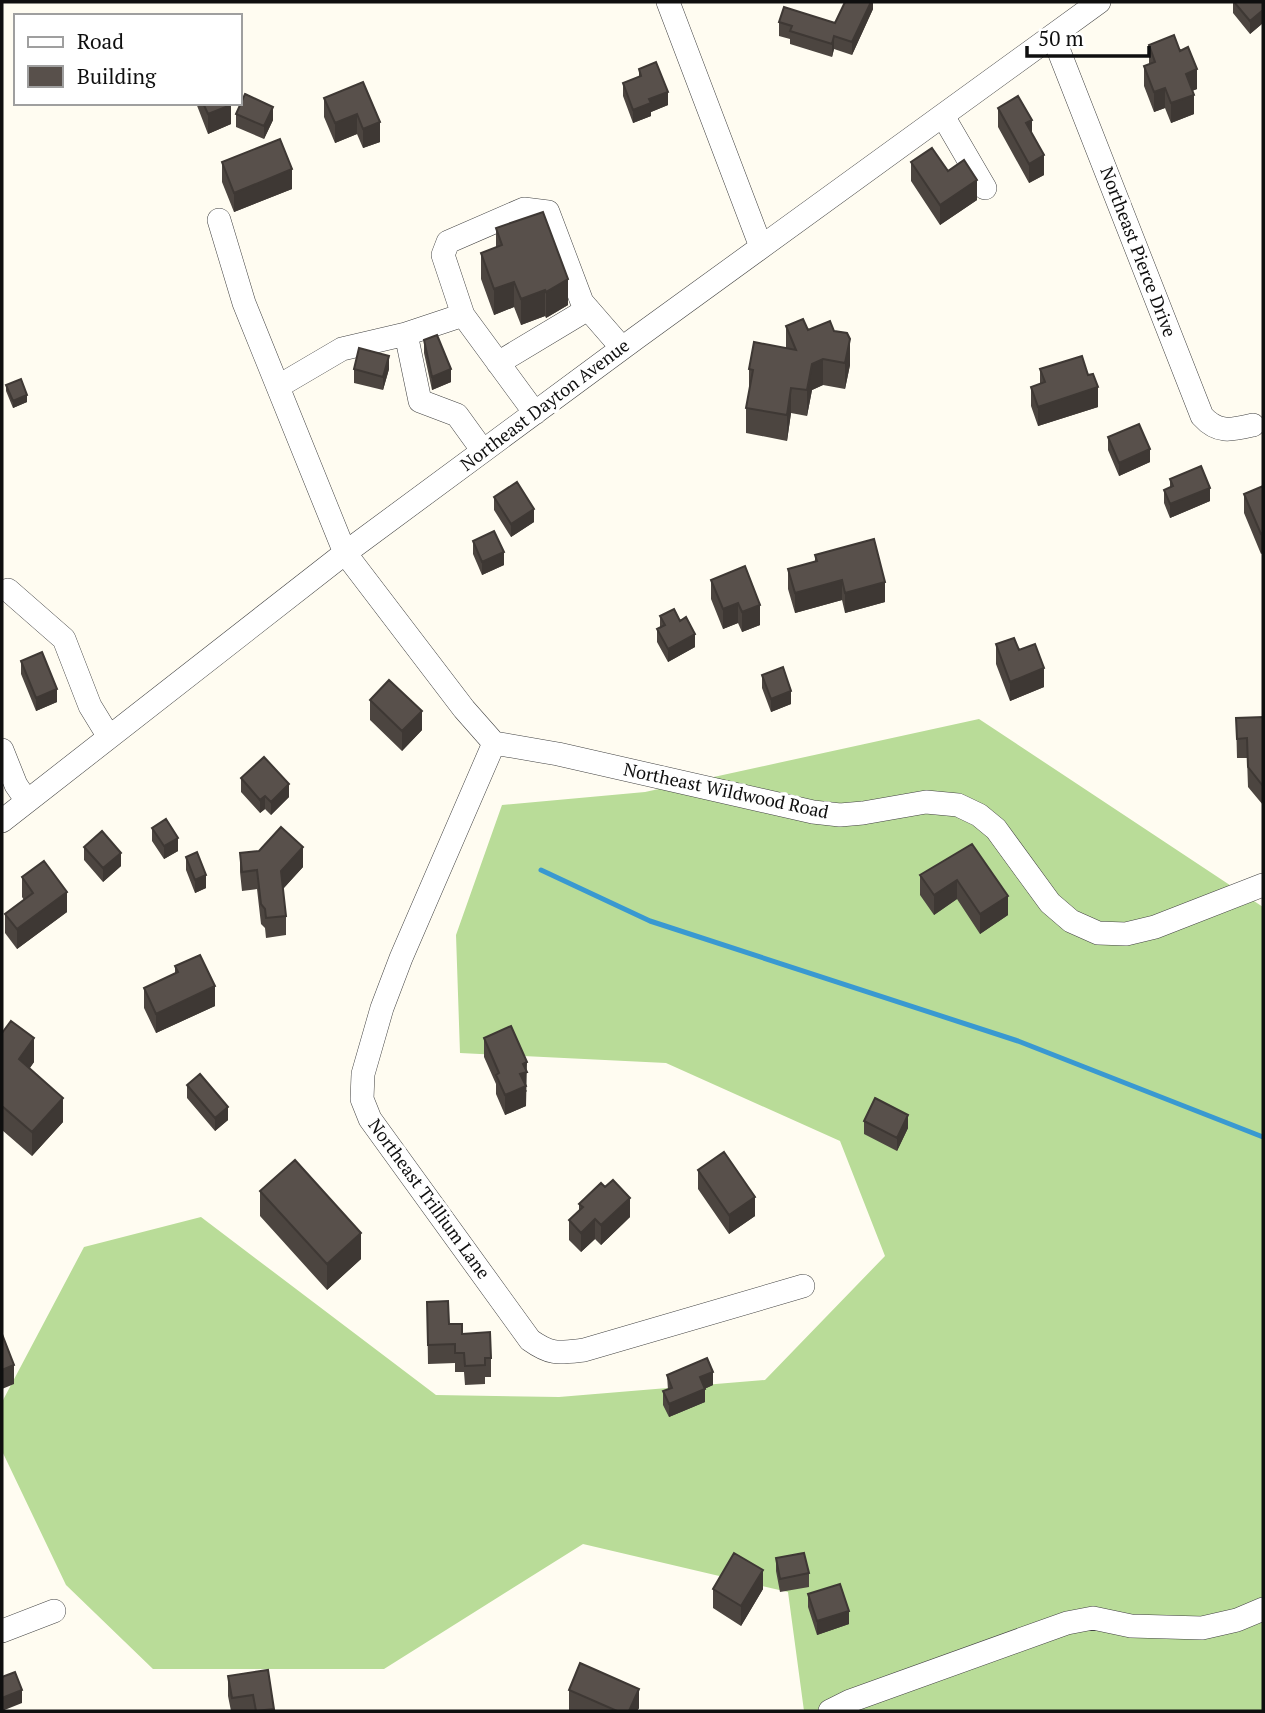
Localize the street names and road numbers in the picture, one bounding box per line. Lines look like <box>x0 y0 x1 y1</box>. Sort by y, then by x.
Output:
street label: Northeast Pierce Drive <box>1095 163 1183 340</box>
street label: Northeast Dayton Avenue <box>455 333 634 476</box>
street label: Northeast Wildwood Road <box>621 757 831 824</box>
street label: Northeast Trillium Lane <box>364 1114 496 1283</box>

